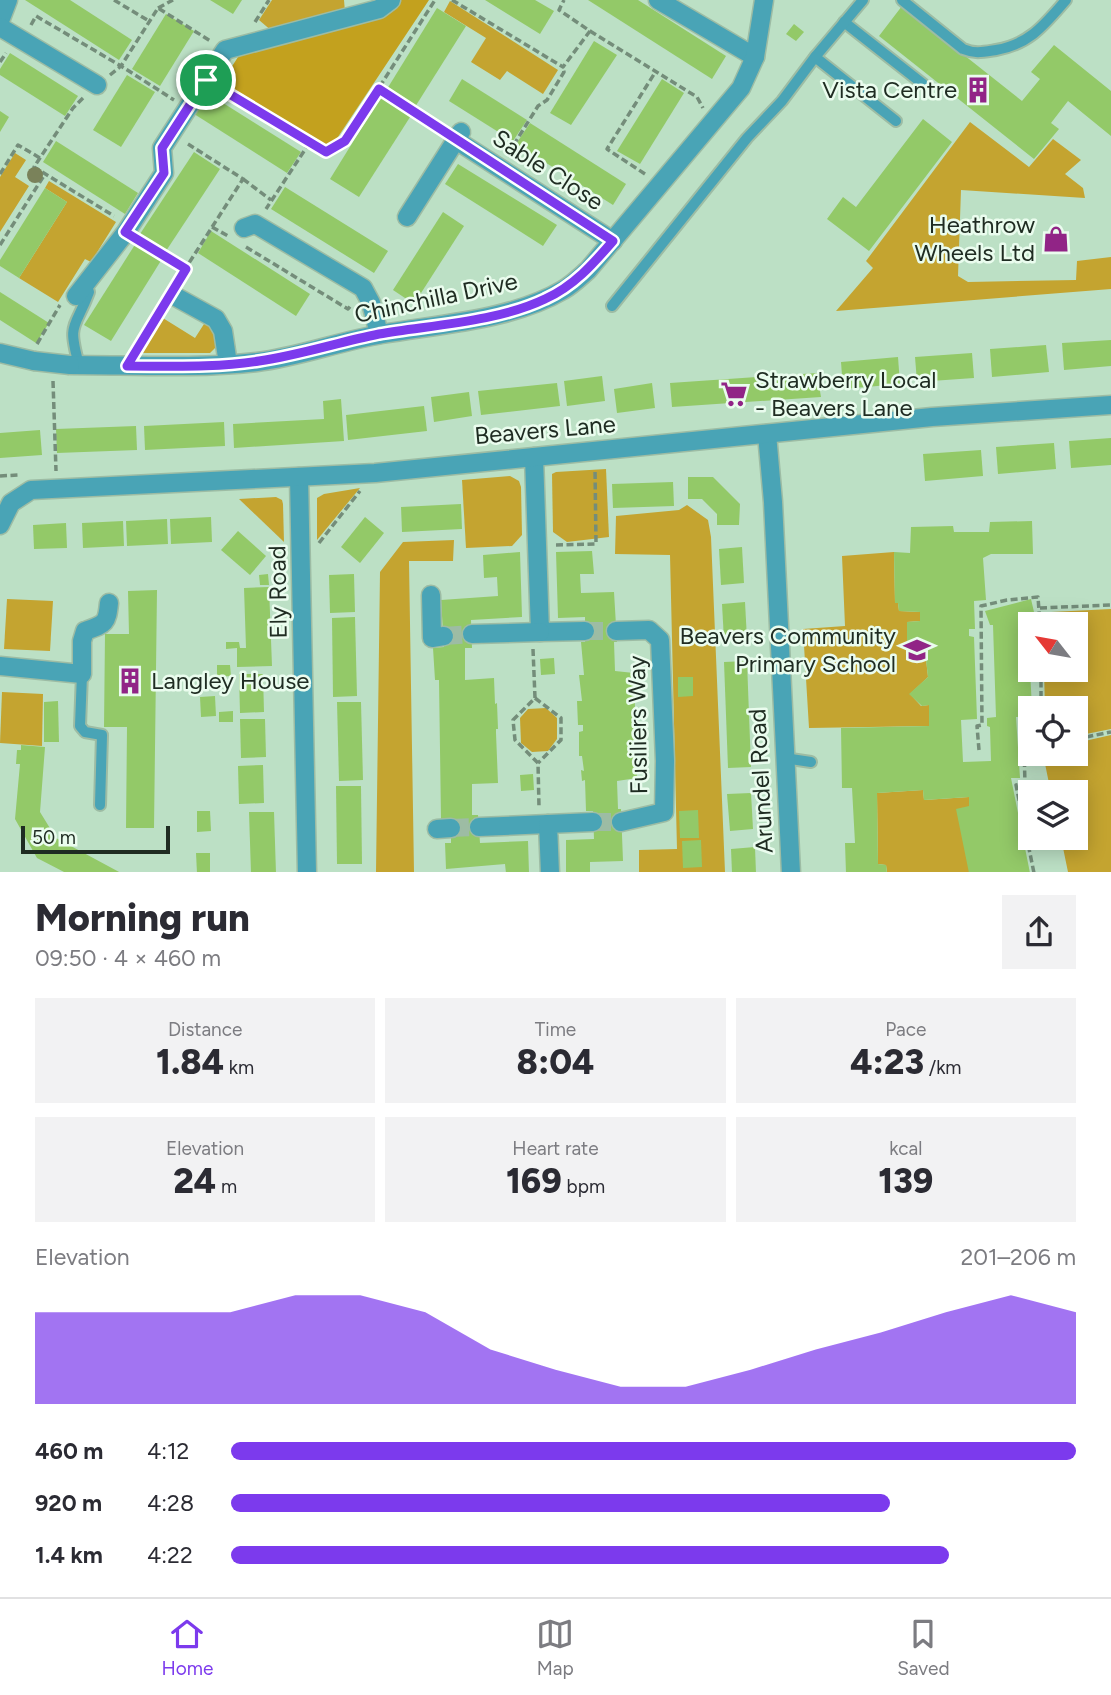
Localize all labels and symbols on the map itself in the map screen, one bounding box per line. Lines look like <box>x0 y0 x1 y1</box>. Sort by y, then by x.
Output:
pin <box>176 50 236 110</box>
place label: Vista Centre <box>822 75 957 104</box>
building icon: Vista Centre <box>963 75 993 105</box>
street label: Sable Close <box>487 123 609 216</box>
place label: Heathrow Wheels Ltd <box>914 210 1035 267</box>
shop icon: Heathrow Wheels Ltd <box>1041 224 1071 254</box>
street label: Chinchilla Drive <box>352 266 520 329</box>
place label: Strawberry Local - Beavers Lane <box>755 365 937 422</box>
supermarket icon: Strawberry Local - Beavers Lane <box>719 379 749 409</box>
street label: Beavers Lane <box>473 409 617 450</box>
street label: Ely Road <box>262 545 293 639</box>
north arrow <box>1018 612 1088 682</box>
place label: Beavers Community Primary School <box>680 621 896 678</box>
school or university icon: Beavers Community Primary School <box>902 635 932 665</box>
street label: Fusiliers Way <box>622 655 653 795</box>
building icon: Langley House <box>115 666 145 696</box>
place label: Langley House <box>151 666 309 695</box>
street label: Arundel Road <box>742 708 779 854</box>
scale bar <box>21 824 170 855</box>

